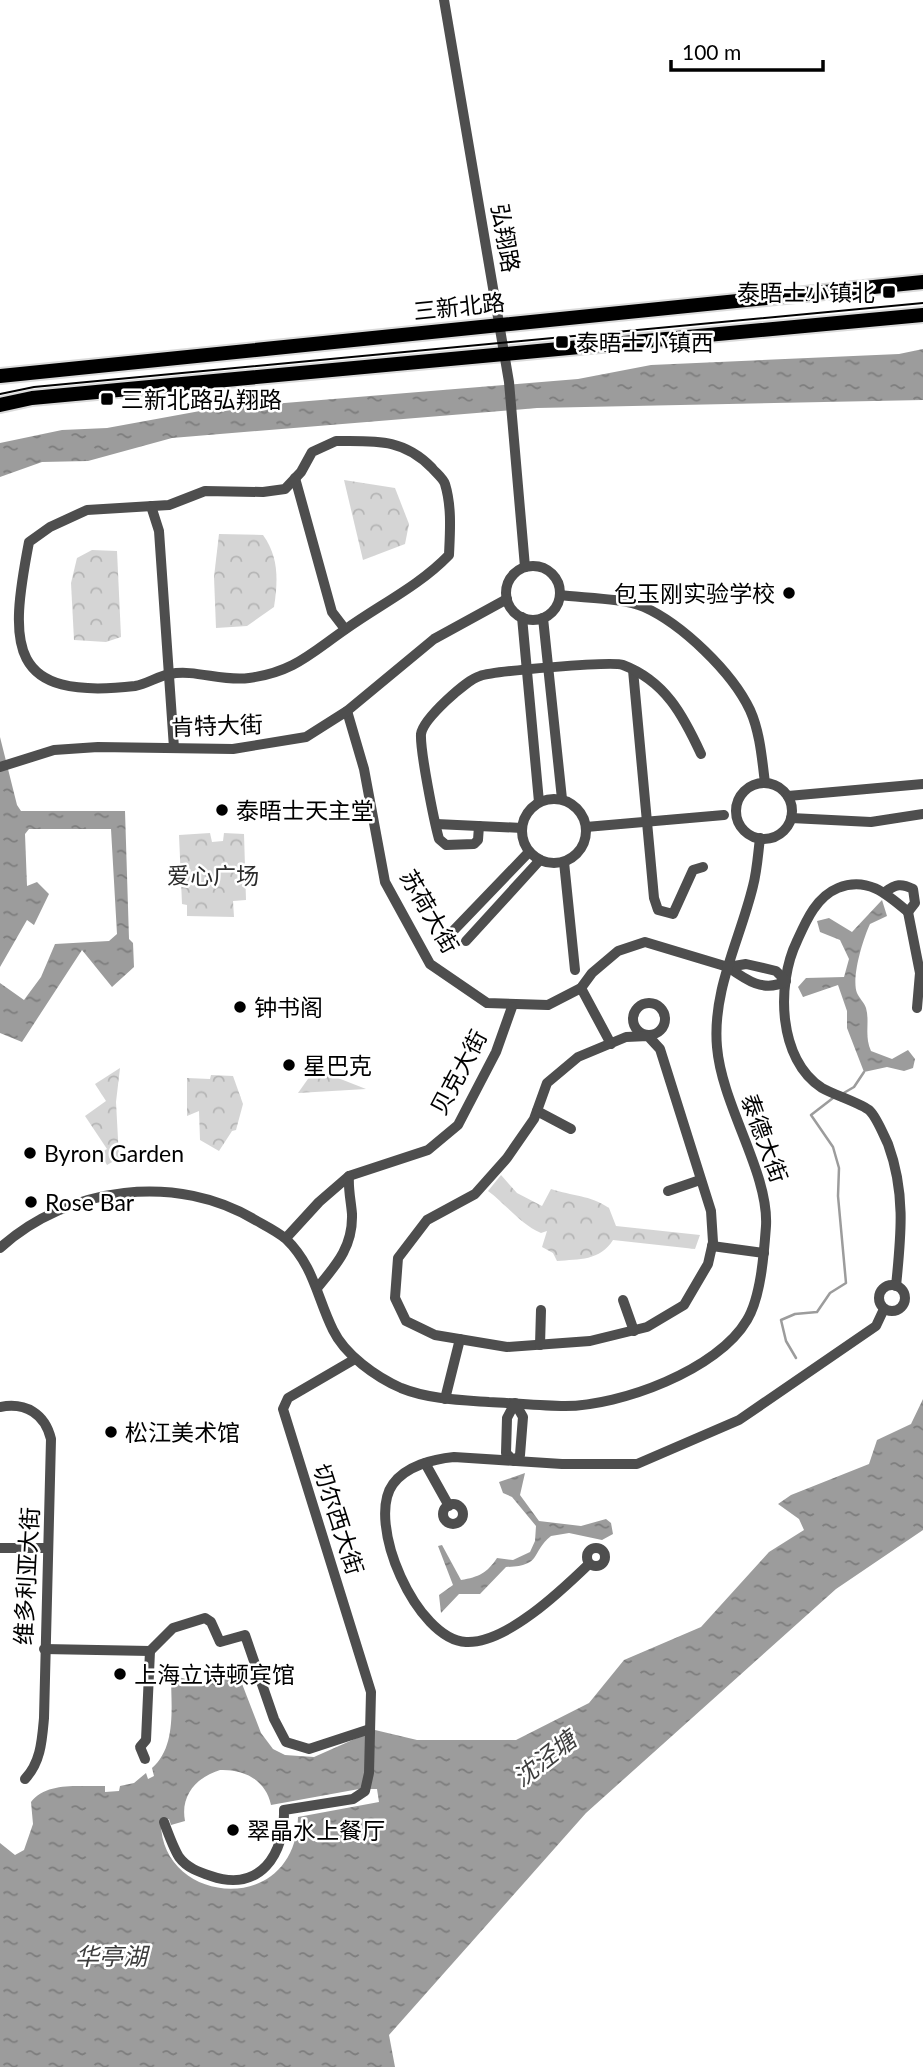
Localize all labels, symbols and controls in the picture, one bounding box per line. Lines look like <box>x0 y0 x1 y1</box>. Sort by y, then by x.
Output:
scale bar <box>671 28 823 72</box>
text: 100 m <box>682 39 741 64</box>
street label: 弘翔路 <box>486 202 526 274</box>
place label: 泰晤士小镇北 <box>737 278 875 306</box>
marker: 泰晤士小镇北 <box>881 284 897 300</box>
street label: 三新北路 <box>412 287 506 325</box>
place label: 泰晤士小镇西 <box>576 328 714 356</box>
marker: 泰晤士小镇西 <box>554 334 570 350</box>
place label: 三新北路弘翔路 <box>121 385 282 413</box>
marker: 三新北路弘翔路 <box>99 391 115 407</box>
place label: 包玉刚实验学校 <box>614 579 775 607</box>
marker: 包玉刚实验学校 <box>781 585 797 601</box>
street label: 肯特大街 <box>171 709 263 741</box>
place label: 泰晤士天主堂 <box>236 796 374 824</box>
marker: 泰晤士天主堂 <box>214 802 230 818</box>
park label: 爱心广场 <box>167 861 259 889</box>
street label: 苏荷大街 <box>395 864 465 958</box>
place label: 钟书阁 <box>254 993 323 1021</box>
marker: 钟书阁 <box>232 999 248 1015</box>
street label: 贝克大街 <box>424 1025 492 1119</box>
place label: 星巴克 <box>303 1051 372 1079</box>
marker: 星巴克 <box>281 1057 297 1073</box>
street label: 泰德大街 <box>736 1090 794 1186</box>
place label: Byron Garden <box>44 1139 184 1167</box>
marker: Byron Garden <box>22 1145 38 1161</box>
place label: Rose Bar <box>45 1188 135 1216</box>
marker: Rose Bar <box>23 1194 39 1210</box>
place label: 松江美术馆 <box>125 1418 240 1446</box>
marker: 松江美术馆 <box>103 1424 119 1440</box>
street label: 切尔西大街 <box>308 1460 370 1578</box>
street label: 维多利亚大街 <box>8 1506 44 1646</box>
place label: 上海立诗顿宾馆 <box>134 1660 295 1688</box>
marker: 上海立诗顿宾馆 <box>112 1666 128 1682</box>
water label: 沈泾塘 <box>507 1722 584 1792</box>
place label: 翠晶水上餐厅 <box>247 1816 385 1844</box>
marker: 翠晶水上餐厅 <box>225 1822 241 1838</box>
water label: 华亭湖 <box>75 1941 151 1970</box>

